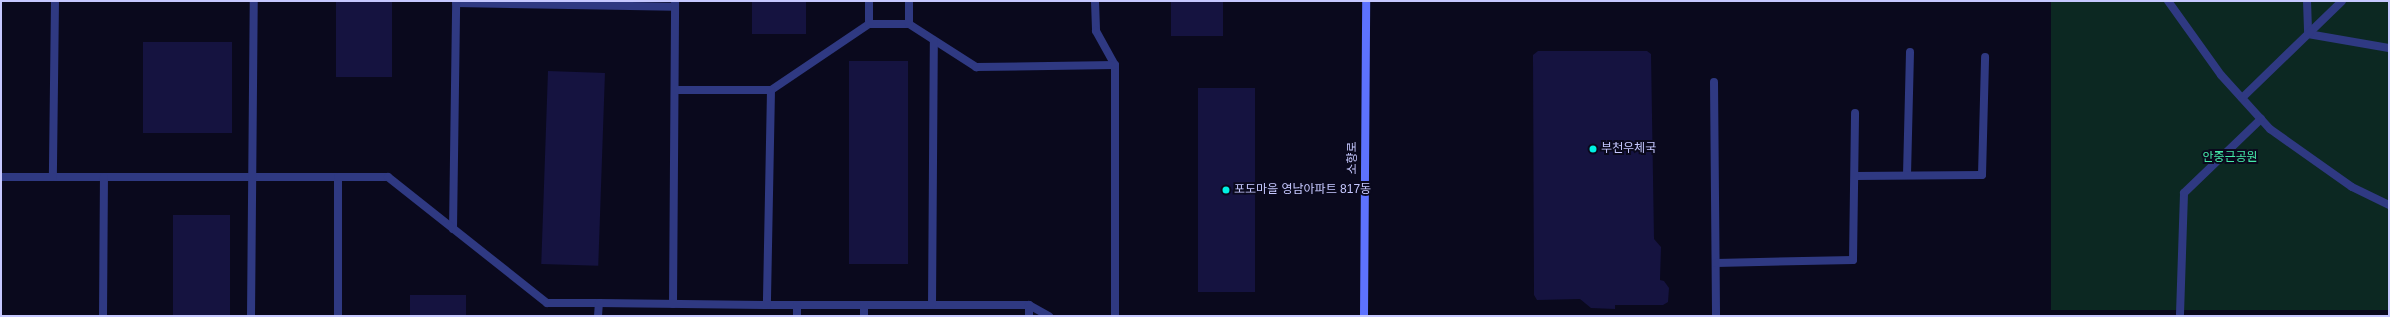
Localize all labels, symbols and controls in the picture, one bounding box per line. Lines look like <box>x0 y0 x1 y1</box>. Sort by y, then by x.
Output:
street label: 소향로 <box>1346 141 1360 175</box>
place label: 부천우체국 <box>1601 142 1656 156</box>
marker: 부천우체국 <box>1588 144 1598 154</box>
park label: 안중근공원 <box>2202 151 2258 165</box>
place label: 포도마을 영남아파트 817동 <box>1234 183 1371 197</box>
marker: 포도마을 영남아파트 817동 <box>1221 185 1231 195</box>

